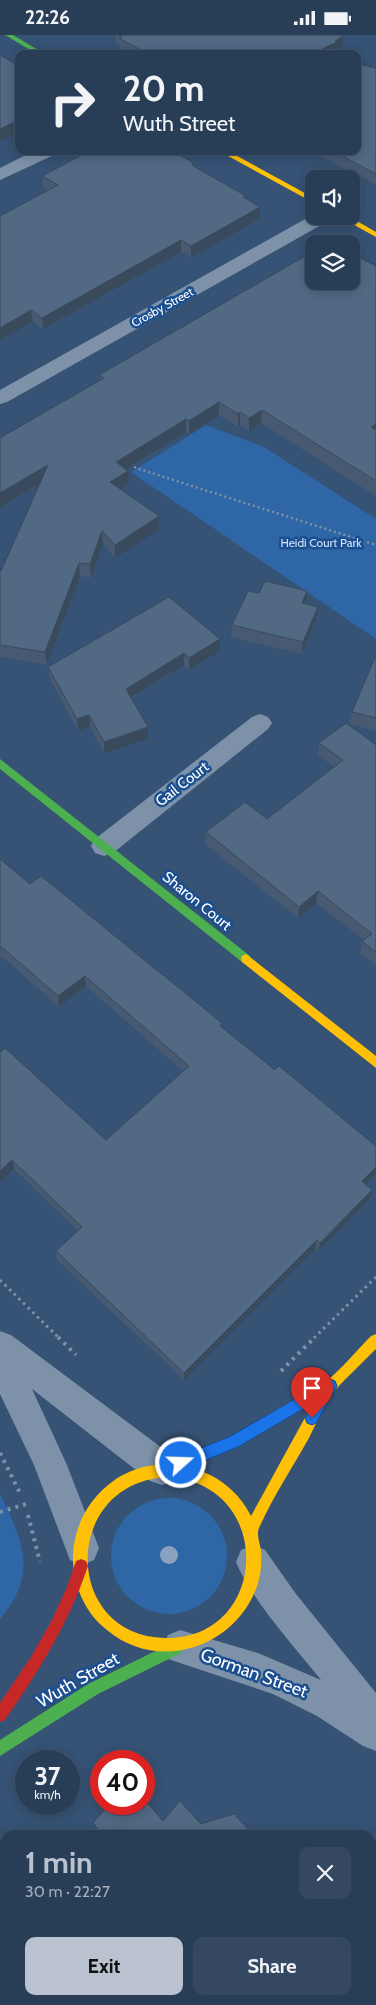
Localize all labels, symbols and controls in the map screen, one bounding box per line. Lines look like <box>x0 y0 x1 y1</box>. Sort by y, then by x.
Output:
text: 22:26 <box>25 6 70 29</box>
text: 20 m <box>123 67 205 110</box>
icon: right <box>40 70 105 135</box>
text: Wuth Street <box>123 110 236 137</box>
map controls <box>305 170 360 290</box>
button: sound <box>305 170 360 225</box>
button: layers <box>305 235 360 290</box>
street label: Crosby Street <box>128 284 196 330</box>
park label: Heidi Court Park <box>280 535 362 550</box>
street label: Gail Court <box>152 758 212 810</box>
street label: Sharon Court <box>159 868 235 934</box>
pin <box>291 1367 333 1418</box>
icon: arrive <box>298 1374 326 1402</box>
position arrow <box>154 1436 206 1488</box>
street label: Gorman Street <box>197 1643 311 1703</box>
street label: Wuth Street <box>33 1647 123 1713</box>
speed limit sign: 40 <box>90 1750 155 1815</box>
text: 37 <box>34 1761 61 1791</box>
text: km/h <box>34 1787 61 1802</box>
text: 1 min <box>25 1844 93 1881</box>
button: close <box>299 1847 351 1899</box>
text: 30 m · 22:27 <box>25 1882 110 1901</box>
button: Exit <box>25 1937 183 1995</box>
button: Share <box>193 1937 351 1995</box>

